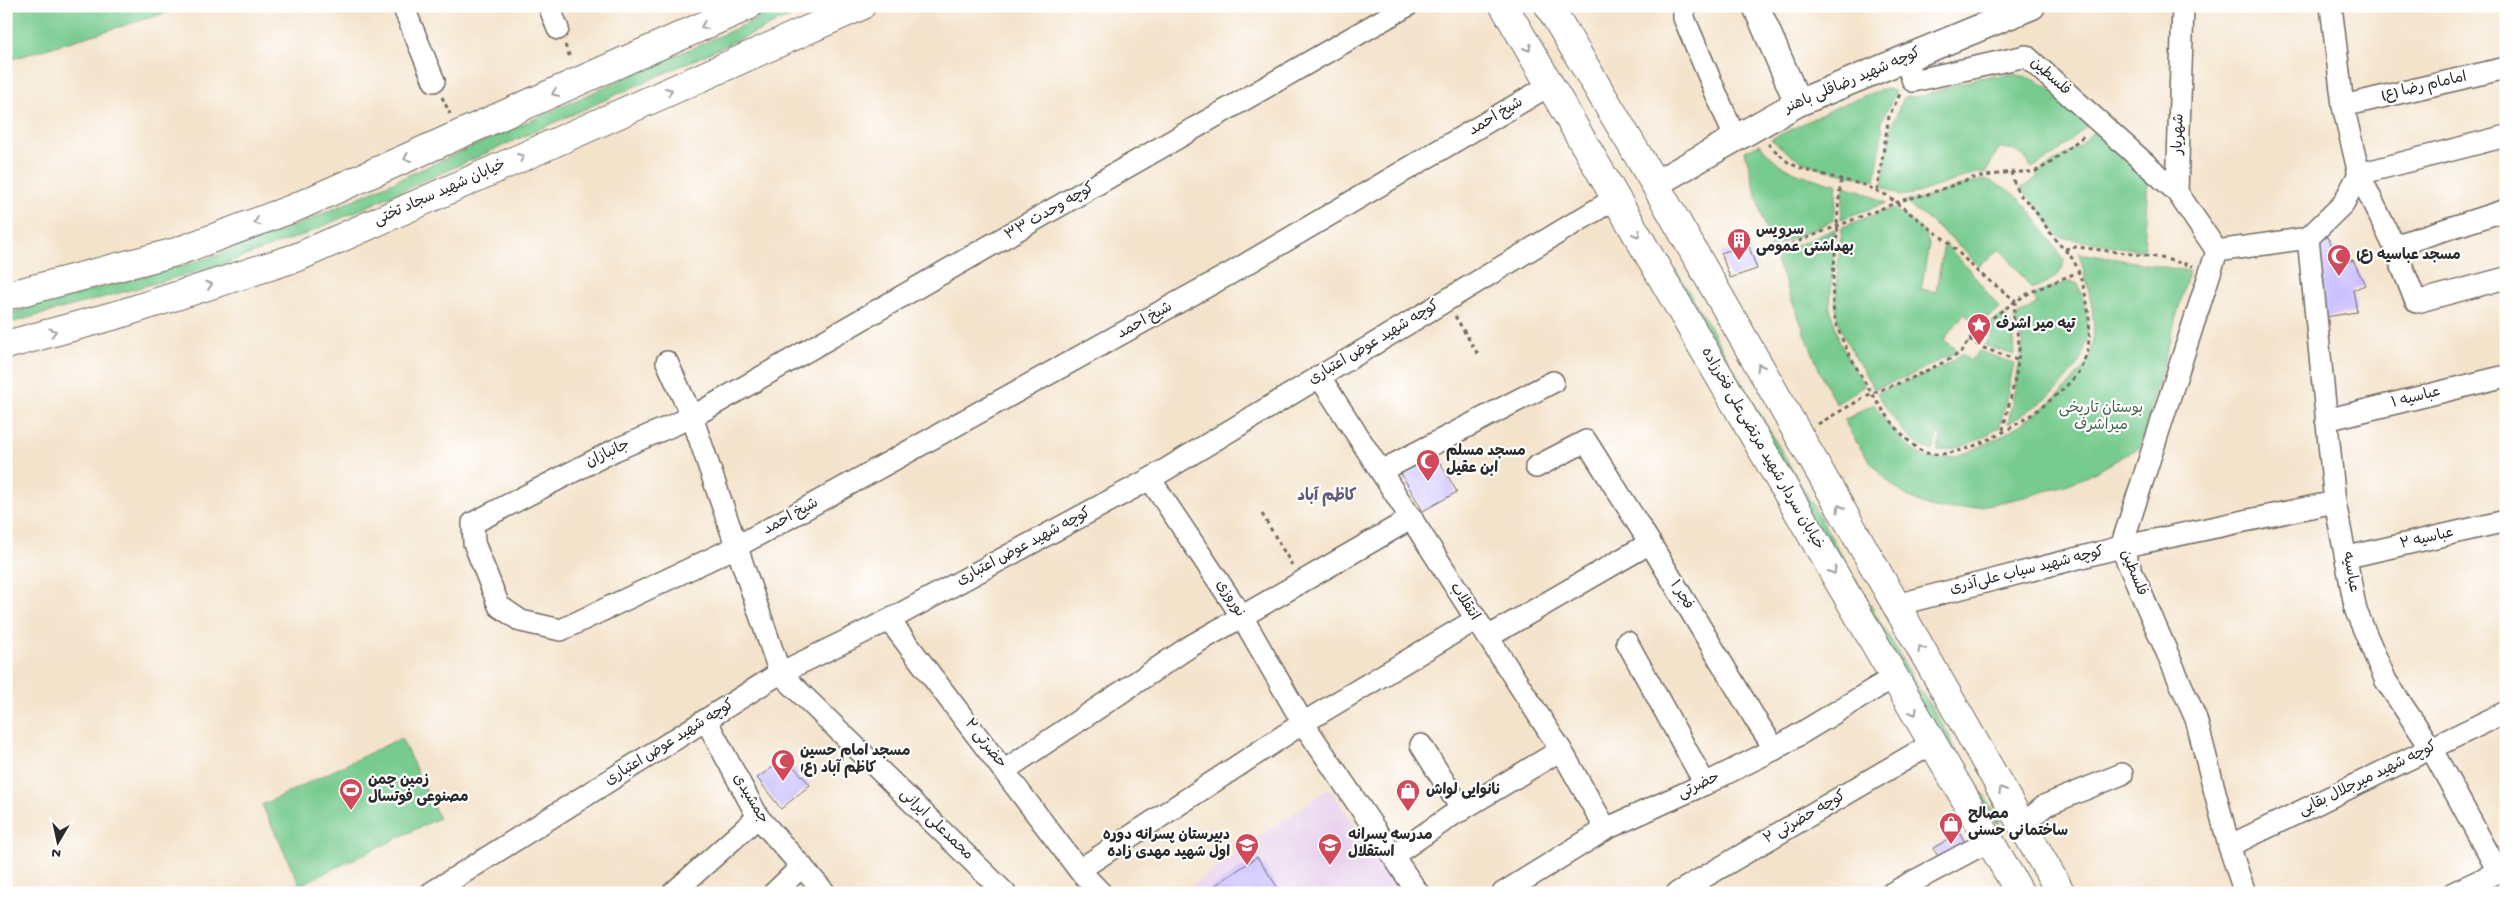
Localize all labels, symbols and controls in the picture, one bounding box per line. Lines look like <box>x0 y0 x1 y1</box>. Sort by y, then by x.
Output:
one-way arrow <box>700 20 709 31</box>
one-way arrow <box>1522 43 1532 52</box>
street label: کوچه شهید رضاقلی باهنر <box>1781 44 1924 119</box>
street label: فلسطین <box>2026 54 2074 100</box>
street label: امامام رضا (ع) <box>2379 68 2469 106</box>
one-way arrow <box>551 86 560 97</box>
one-way arrow <box>664 87 673 98</box>
street label: شیخ احمد <box>1465 94 1527 140</box>
street label: شهریار <box>2169 113 2189 156</box>
one-way arrow <box>403 152 412 163</box>
one-way arrow <box>516 153 525 164</box>
street label: خیابان شهید سجاد تختی <box>371 156 509 230</box>
street label: کوچه وحدت ۳۳ <box>1002 179 1098 245</box>
one-way arrow <box>254 216 262 226</box>
place label: سرویس بهداشتی عمومی <box>1756 222 1854 257</box>
building icon: سرویس بهداشتی عمومی <box>1726 227 1752 261</box>
one-way arrow <box>1630 229 1640 238</box>
mosque icon: مسجد عباسیه (ع) <box>2326 243 2352 277</box>
place label: مسجد عباسیه (ع) <box>2356 247 2461 265</box>
one-way arrow <box>204 281 212 291</box>
street label: کوچه شهید عوض اعتباری <box>1305 297 1443 389</box>
street label: شیخ احمد <box>1114 298 1176 344</box>
place icon: تپه میر اشرف <box>1966 312 1992 346</box>
place label: تپه میر اشرف <box>1996 315 2076 334</box>
one-way arrow <box>49 327 58 338</box>
street label: خیابان سردار شهید مرتضی‌علی فخرزاده <box>1697 345 1827 553</box>
one-way arrow <box>1756 363 1766 372</box>
street label: عباسیه ۱ <box>2390 383 2442 413</box>
park label: بوستان تاریخی میراشرف <box>2059 400 2143 435</box>
street label: جانبازان <box>583 436 633 472</box>
place label: مسجد مسلم ابن عقیل <box>1446 443 1526 478</box>
mosque icon: مسجد مسلم ابن عقیل <box>1415 448 1441 482</box>
district label: کاظم آباد <box>1298 486 1356 507</box>
street label: شیخ احمد <box>760 494 822 540</box>
street label: کوچه شهید عوض اعتباری <box>954 504 1094 590</box>
one-way arrow <box>1837 504 1847 513</box>
street label: عباسیه ۲ <box>2398 524 2456 554</box>
street label: کوچه شهید سیاب علی‌آذری <box>1948 542 2106 599</box>
street label: فلسطین <box>2116 547 2150 599</box>
street label: عباسیه <box>2338 550 2362 594</box>
one-way arrow <box>1826 566 1836 575</box>
street label: نوروزی <box>1211 577 1249 621</box>
street label: فجر ۱ <box>1665 577 1697 613</box>
street label: انتقلاب <box>1445 580 1483 624</box>
one-way arrow <box>1918 645 1928 654</box>
street label: کوچه شهید عوض اعتباری <box>602 696 738 790</box>
one-way arrow <box>1908 706 1918 715</box>
street label: حضرتی ۲ <box>960 716 1010 772</box>
street label: کوچه شهید میرجلال بقایی <box>2296 738 2440 820</box>
place label: مسجد امام حسین (ع) کاظم آباد <box>800 743 910 778</box>
mosque icon: مسجد امام حسین (ع) کاظم آباد <box>770 748 796 782</box>
street label: حضرتی <box>1675 768 1723 804</box>
street label: جمشیدی <box>728 771 772 827</box>
place label: زمین چمن مصنوعی فوتسال <box>368 772 469 807</box>
sports icon: زمین چمن مصنوعی فوتسال <box>338 777 364 811</box>
shop icon: نانوایی لواش <box>1395 778 1421 812</box>
place label: نانوایی لواش <box>1426 782 1501 800</box>
street label: محمدعلی ایرانی <box>896 785 976 865</box>
one-way arrow <box>1998 786 2008 795</box>
street label: کوچه حضرتی ۲ <box>1761 787 1849 849</box>
place label: مصالح ساختمانی حسنی <box>1968 806 2068 841</box>
shop icon: مصالح ساختمانی حسنی <box>1938 811 1964 845</box>
north arrow <box>32 816 82 866</box>
place label: دبیرستان پسرانه دوره اول شهید مهدی زاده <box>1103 827 1230 862</box>
place label: مدرسه پسرانه استقلال <box>1348 827 1433 862</box>
school or university icon: دبیرستان پسرانه دوره اول شهید مهدی زاده <box>1234 832 1260 866</box>
school or university icon: مدرسه پسرانه استقلال <box>1317 832 1343 866</box>
text: N <box>51 843 62 861</box>

